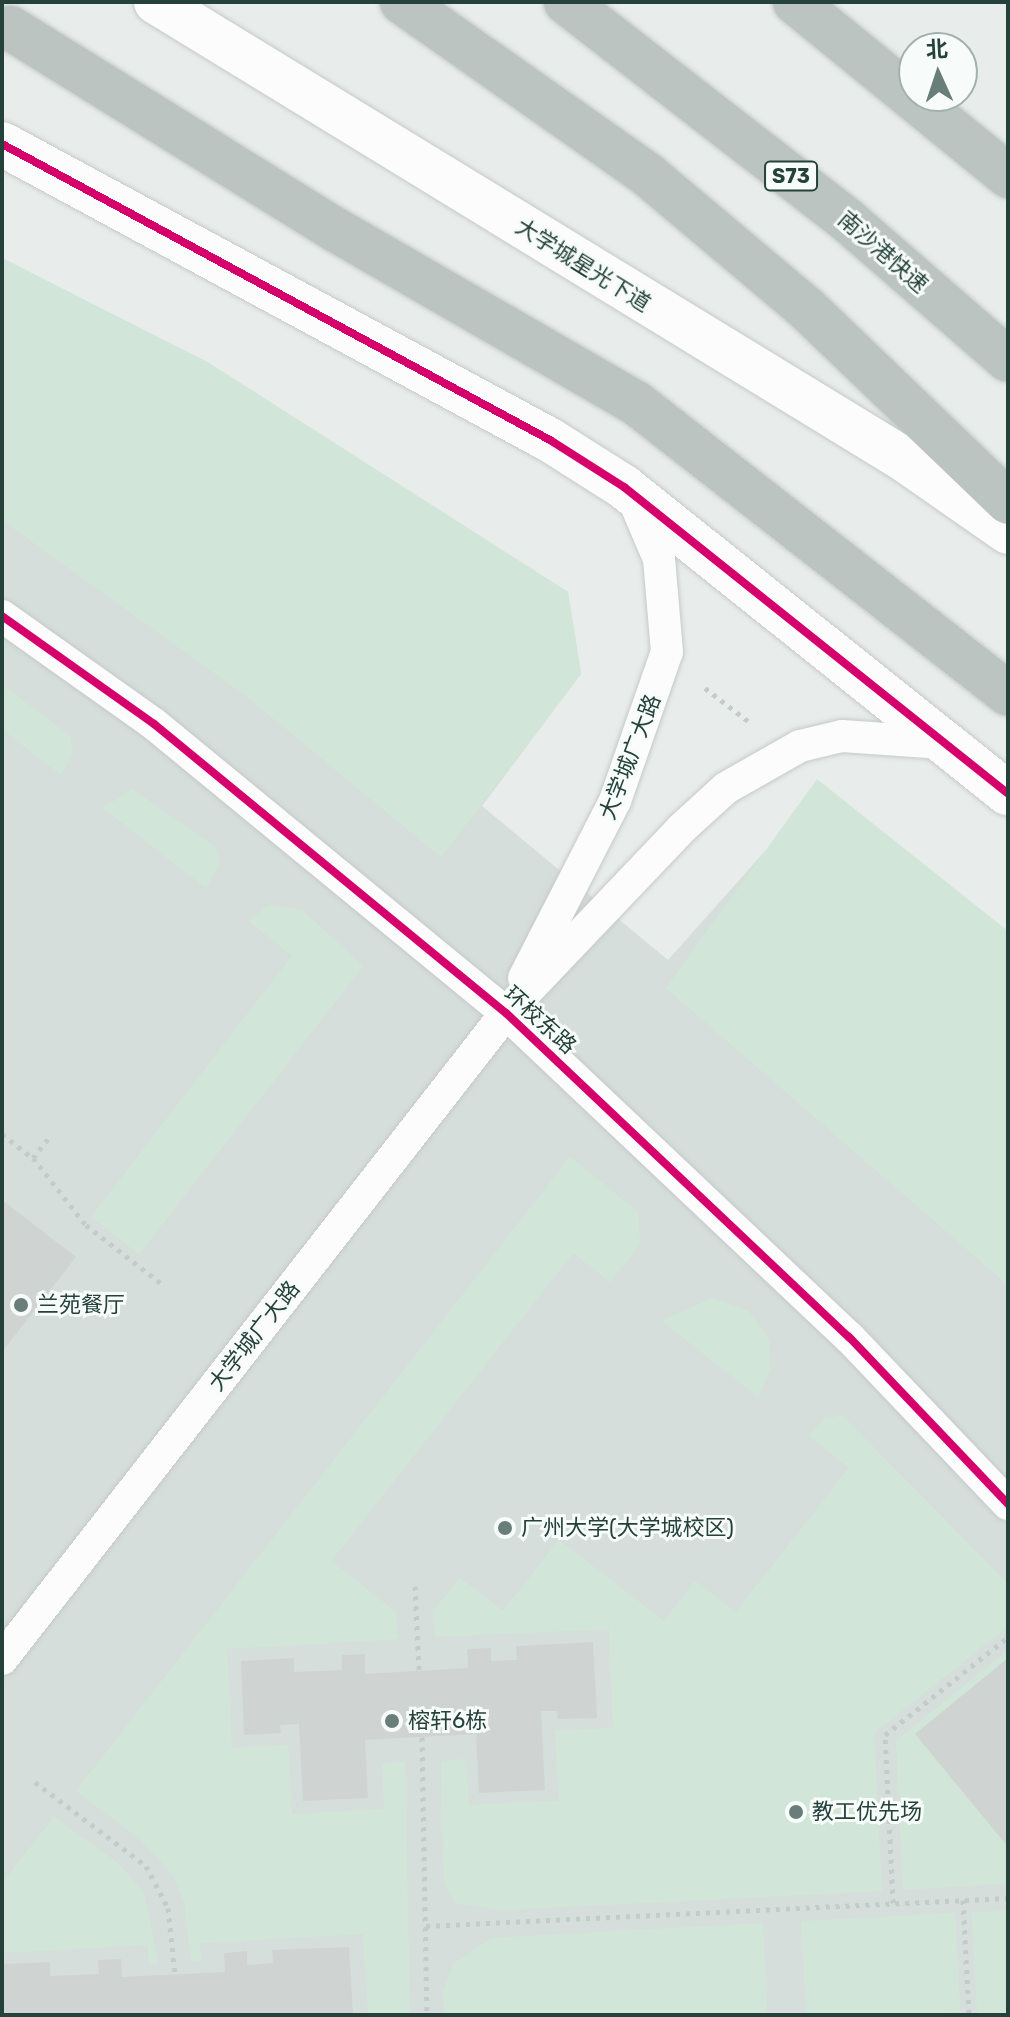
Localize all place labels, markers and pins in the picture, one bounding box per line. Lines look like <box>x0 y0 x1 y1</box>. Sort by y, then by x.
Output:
place label: 兰苑餐厅 <box>37 1292 125 1318</box>
marker: 兰苑餐厅 <box>12 1296 30 1314</box>
place label: 广州大学(大学城校区) <box>521 1515 734 1541</box>
marker: 广州大学(大学城校区) <box>496 1519 514 1537</box>
place label: 榕轩6栋 <box>408 1708 487 1734</box>
marker: 榕轩6栋 <box>383 1712 401 1730</box>
place label: 教工优先场 <box>812 1799 922 1825</box>
marker: 教工优先场 <box>787 1803 805 1821</box>

